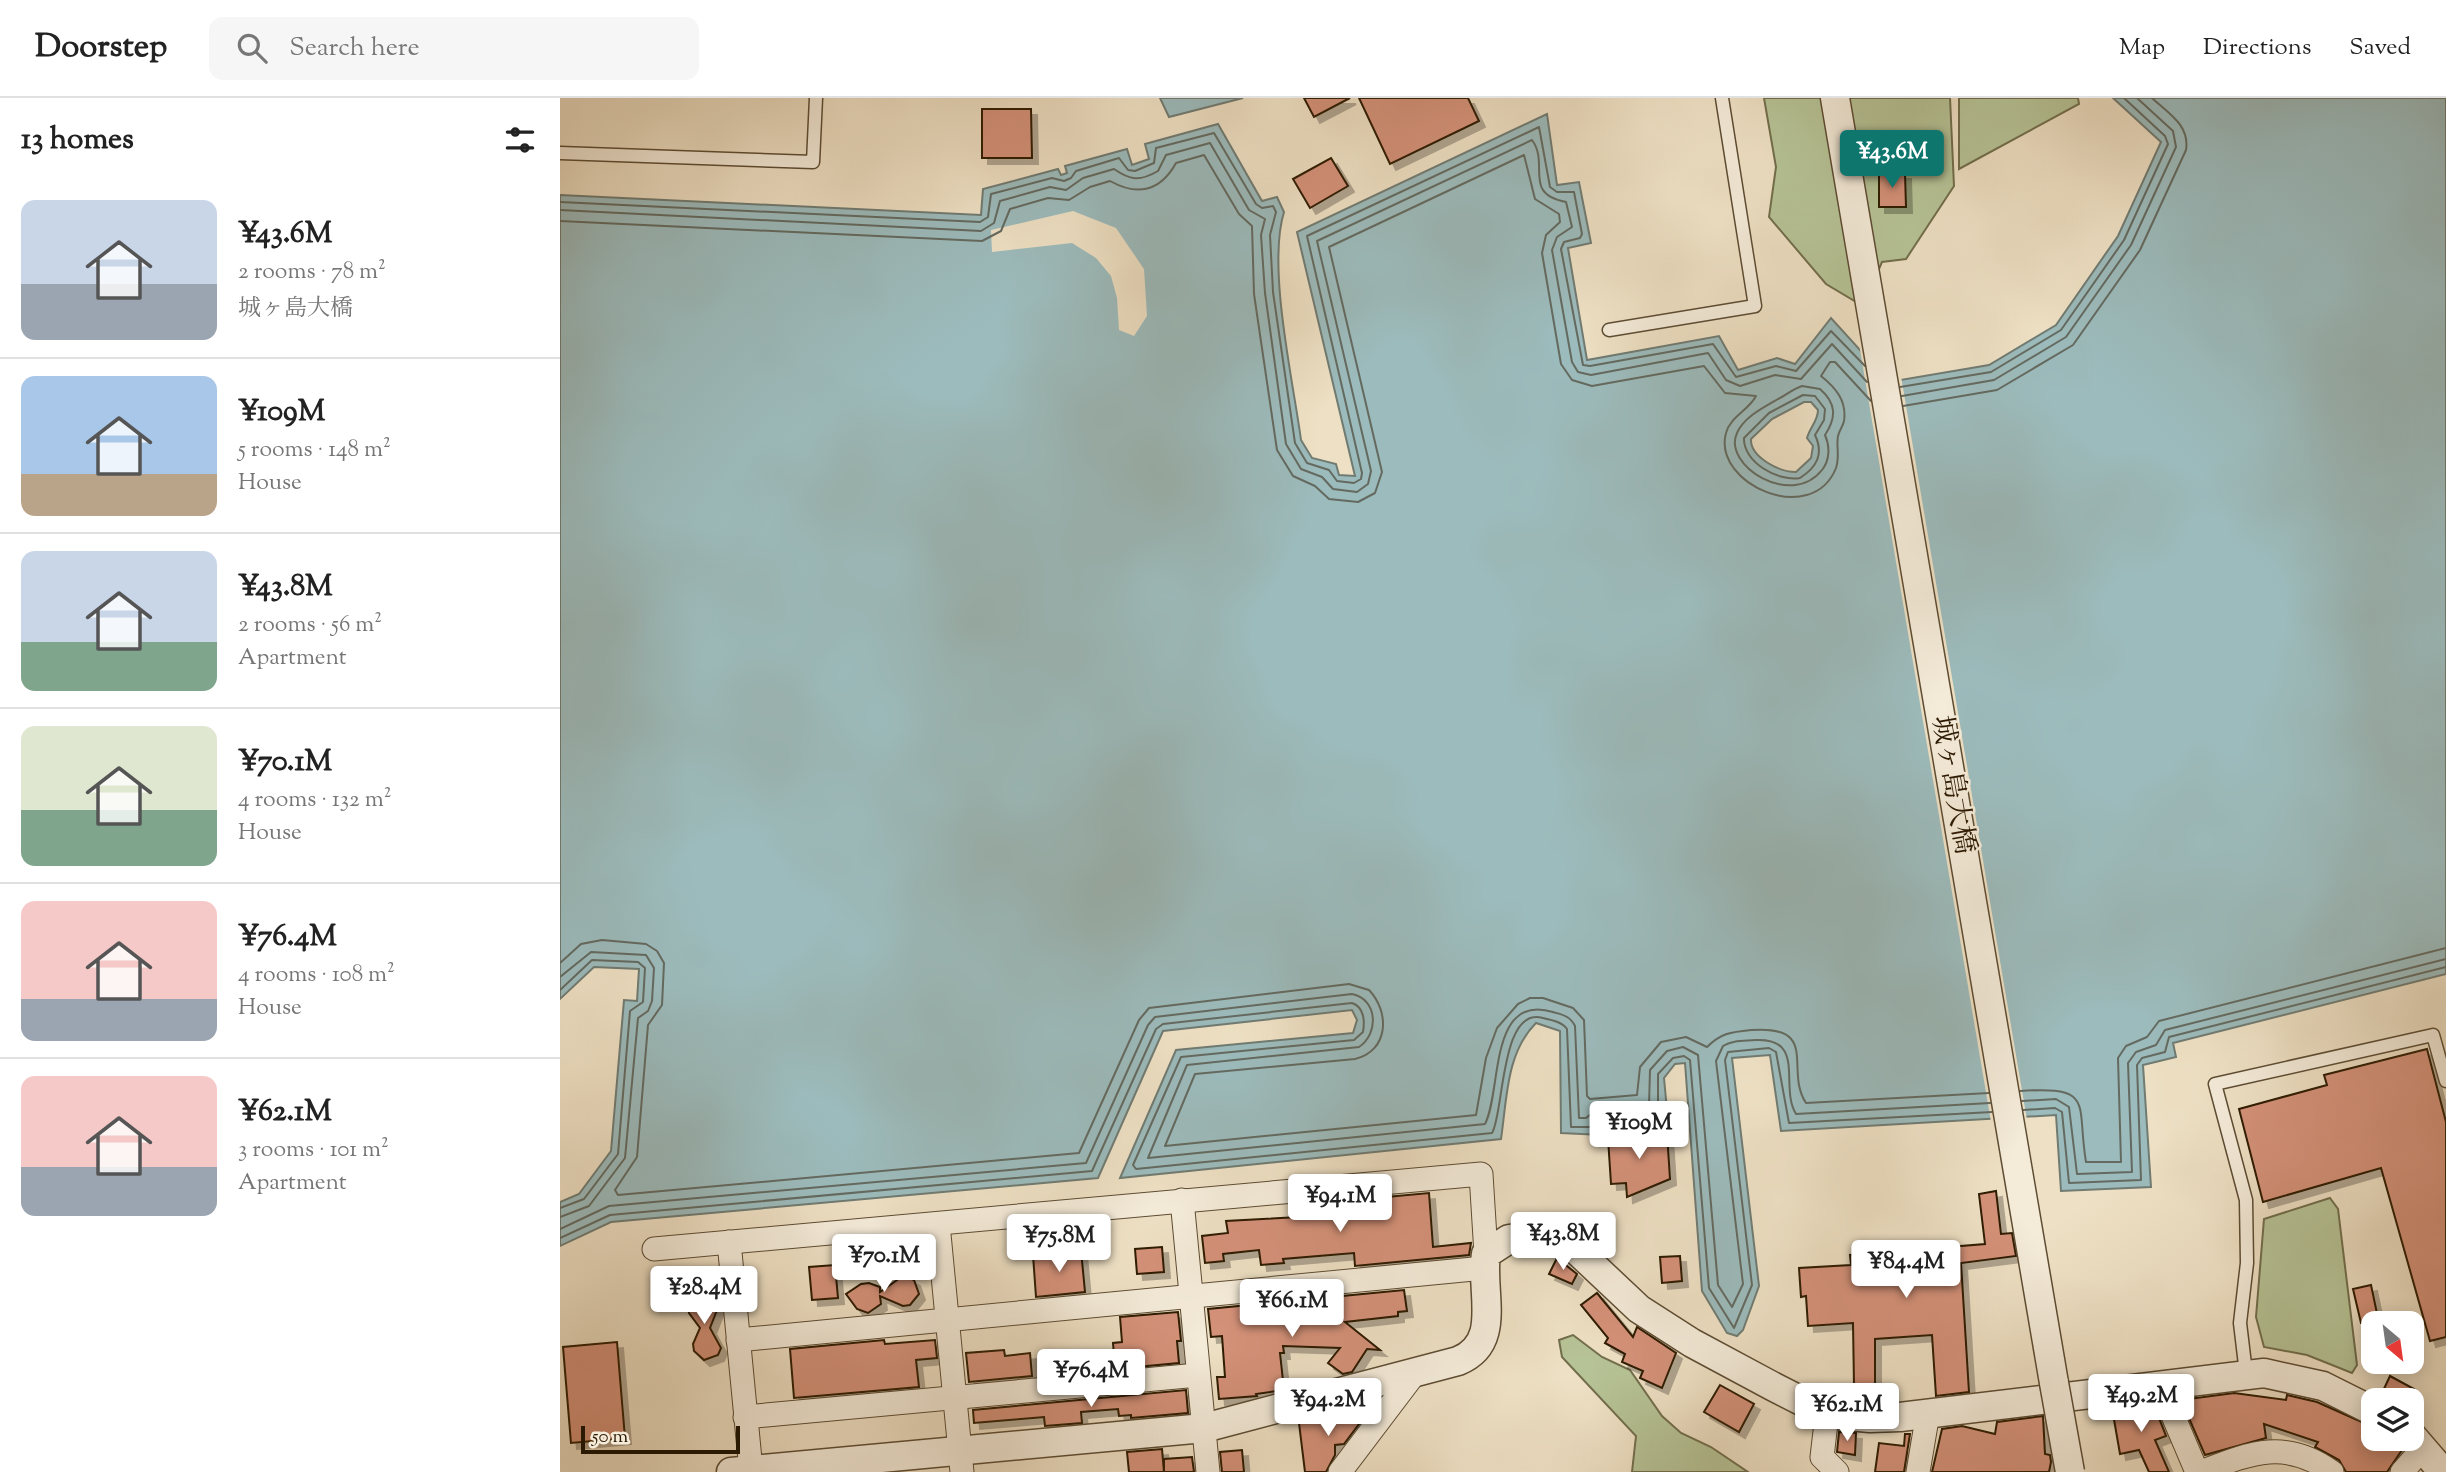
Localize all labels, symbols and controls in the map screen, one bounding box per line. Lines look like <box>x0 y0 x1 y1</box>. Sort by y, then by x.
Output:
search box <box>209 17 699 80</box>
text: Doorstep <box>35 24 167 72</box>
icon: search <box>233 29 271 67</box>
text: Search here <box>289 30 420 67</box>
text: Map <box>2119 31 2165 65</box>
text: Directions <box>2203 31 2311 65</box>
text: Saved <box>2349 31 2411 65</box>
text: 13 homes <box>21 119 134 162</box>
icon: filters <box>501 121 539 159</box>
pin: ¥43.6M <box>1835 130 1949 190</box>
text: ¥43.6M <box>1856 136 1928 169</box>
text: ¥43.6M <box>238 213 332 256</box>
icon: home <box>77 228 161 312</box>
text: 2 rooms · 78 m² <box>238 256 386 289</box>
text: 城ヶ島大橋 <box>238 293 353 326</box>
text: ¥109M <box>238 391 325 434</box>
icon: home <box>77 404 161 488</box>
text: 5 rooms · 148 m² <box>238 434 391 467</box>
text: House <box>238 467 302 500</box>
text: ¥43.8M <box>238 566 333 609</box>
icon: home <box>77 579 161 663</box>
text: 2 rooms · 56 m² <box>238 609 382 642</box>
text: Apartment <box>238 642 347 675</box>
street label: 城ヶ島大橋 <box>1920 713 1984 857</box>
text: ¥70.1M <box>238 741 332 784</box>
icon: home <box>77 754 161 838</box>
text: 4 rooms · 132 m² <box>238 784 391 817</box>
text: House <box>238 817 302 850</box>
text: ¥76.4M <box>238 916 337 959</box>
icon: home <box>77 929 161 1013</box>
text: 4 rooms · 108 m² <box>238 959 395 992</box>
text: House <box>238 992 302 1025</box>
text: ¥62.1M <box>238 1091 332 1134</box>
pin: ¥109M <box>1590 1102 1688 1161</box>
icon: home <box>77 1104 161 1188</box>
text: ¥109M <box>1606 1107 1672 1140</box>
text: 3 rooms · 101 m² <box>238 1134 389 1167</box>
text: Apartment <box>238 1167 347 1200</box>
pin: ¥94.1M <box>1283 1174 1397 1234</box>
text: ¥94.1M <box>1304 1180 1376 1213</box>
pin: ¥43.8M <box>1506 1212 1620 1272</box>
pin: ¥75.8M <box>1002 1214 1116 1274</box>
text: ¥43.8M <box>1527 1218 1599 1251</box>
text: ¥75.8M <box>1023 1220 1095 1253</box>
pin: ¥70.1M <box>827 1234 941 1294</box>
text: ¥70.1M <box>848 1240 920 1273</box>
pin: ¥84.4M <box>1849 1240 1963 1300</box>
text: ¥84.4M <box>1867 1246 1945 1279</box>
pin: ¥28.4M <box>647 1266 761 1326</box>
text: ¥28.4M <box>666 1272 742 1305</box>
pin: ¥66.1M <box>1235 1280 1349 1339</box>
text: ¥66.1M <box>1256 1285 1328 1318</box>
north arrow <box>2361 1311 2424 1374</box>
map controls <box>2361 1311 2424 1451</box>
pin: ¥76.4M <box>1034 1350 1148 1409</box>
text: ¥76.4M <box>1053 1355 1129 1388</box>
pin: ¥49.2M <box>2084 1374 2198 1434</box>
pin: ¥94.2M <box>1271 1378 1385 1438</box>
text: ¥49.2M <box>2104 1380 2178 1413</box>
text: ¥94.2M <box>1290 1384 1366 1417</box>
pin: ¥62.1M <box>1790 1384 1904 1443</box>
button: layers <box>2361 1388 2424 1451</box>
text: ¥62.1M <box>1811 1389 1883 1422</box>
scale bar <box>581 1423 740 1455</box>
text: 50 m <box>592 1424 628 1451</box>

